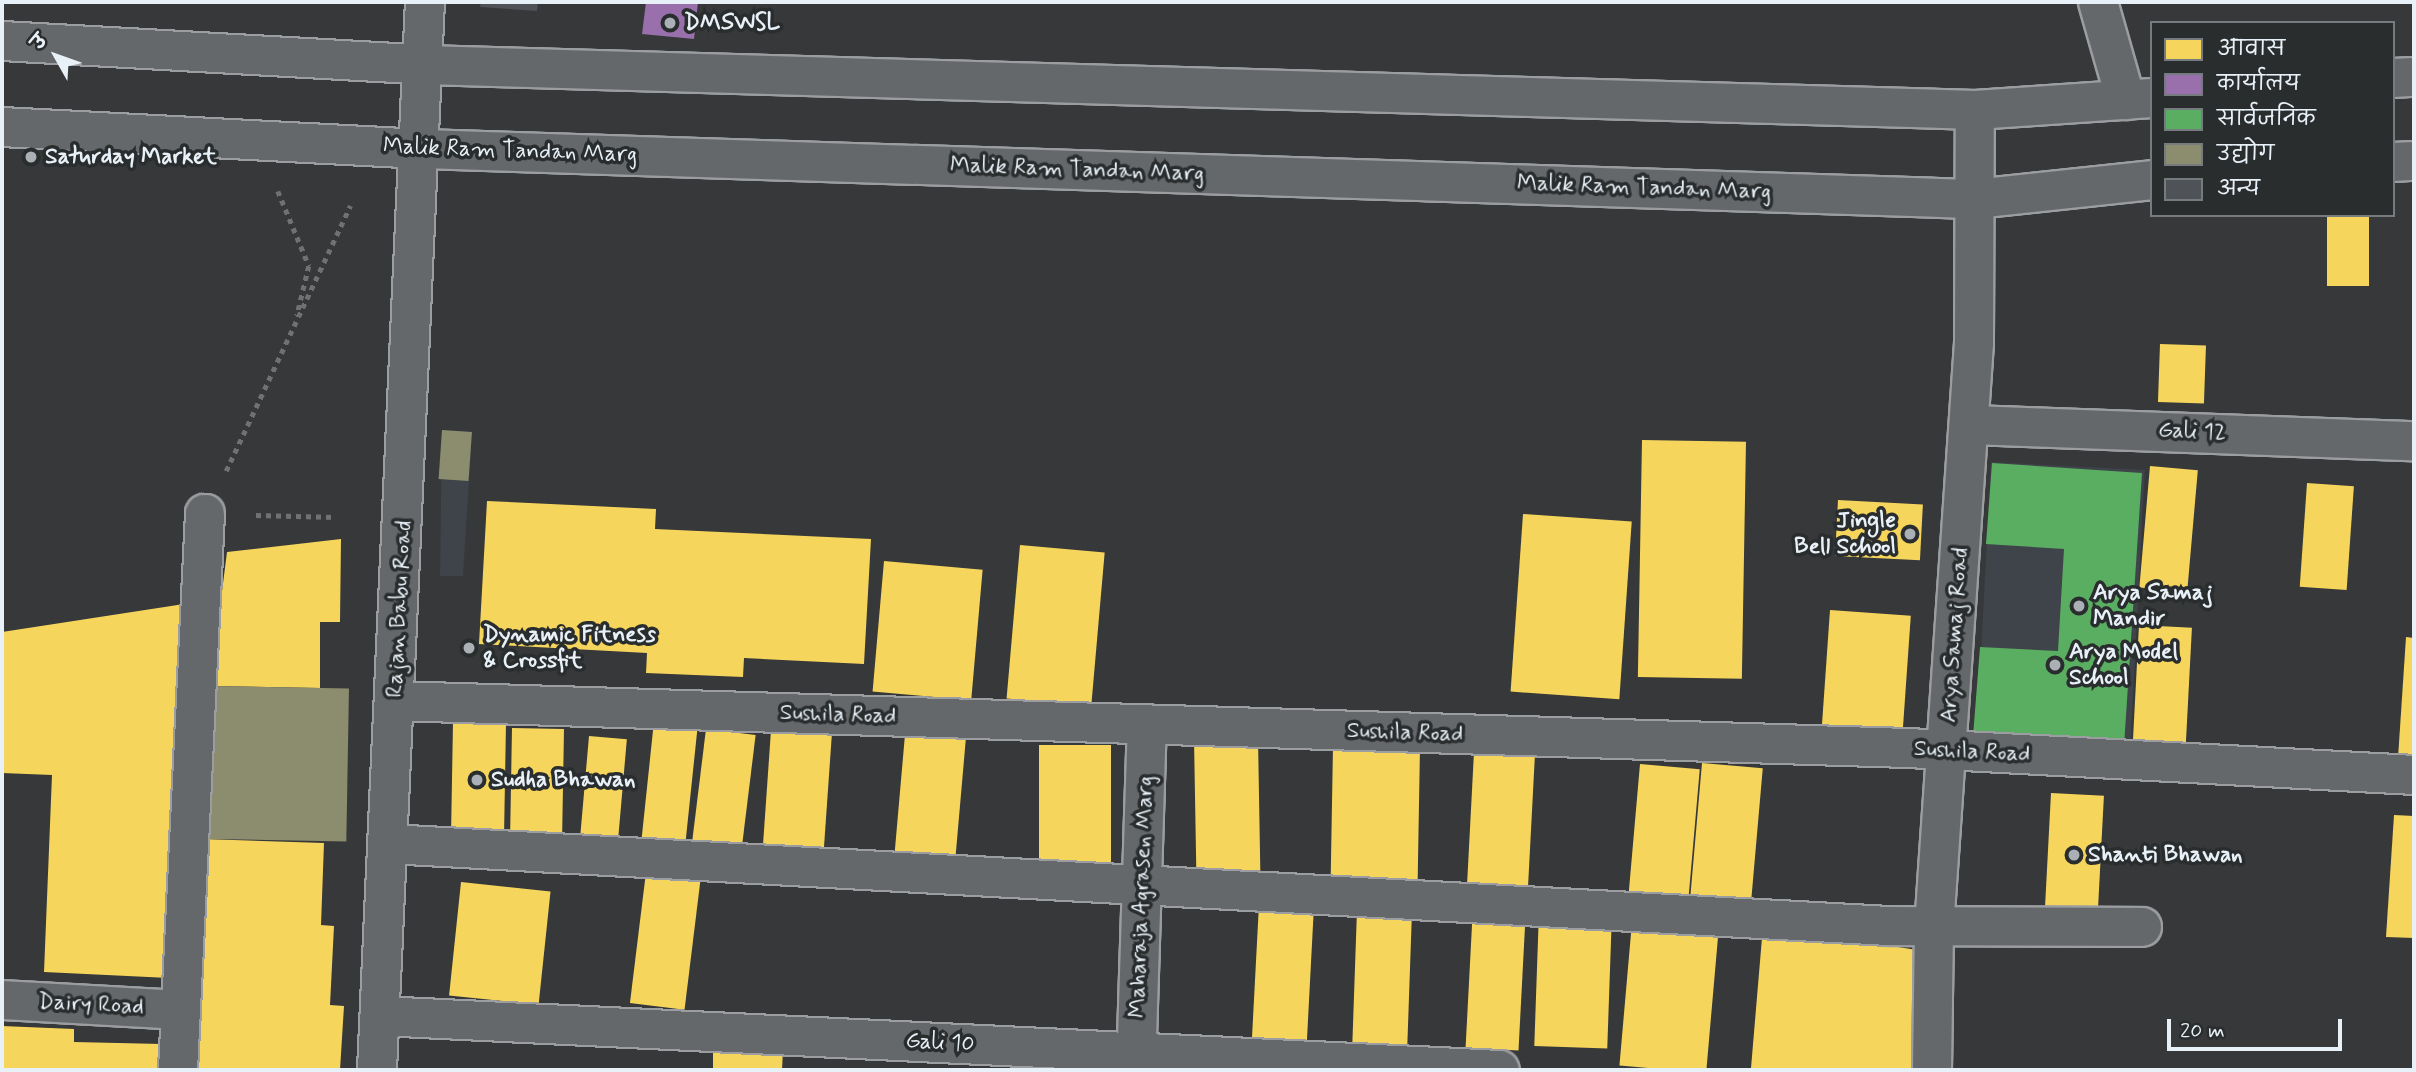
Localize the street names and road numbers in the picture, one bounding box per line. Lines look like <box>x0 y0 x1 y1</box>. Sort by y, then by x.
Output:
street label: Malik Ram Tandan Marg <box>387 133 633 169</box>
street label: Malik Ram Tandan Marg <box>954 152 1200 188</box>
street label: Malik Ram Tandan Marg <box>1521 170 1767 206</box>
street label: Gali 12 <box>2157 417 2227 447</box>
street label: Rajan Babu Road <box>382 524 418 694</box>
street label: Arya Samaj Road <box>1935 549 1975 721</box>
street label: Sushila Road <box>779 699 897 731</box>
street label: Sushila Road <box>1346 717 1464 749</box>
street label: Sushila Road <box>1913 735 2031 769</box>
street label: Maharaja Agrasen Marg <box>1124 777 1160 1017</box>
street label: Dairy Road <box>37 988 145 1022</box>
street label: Gali 10 <box>905 1027 975 1059</box>

